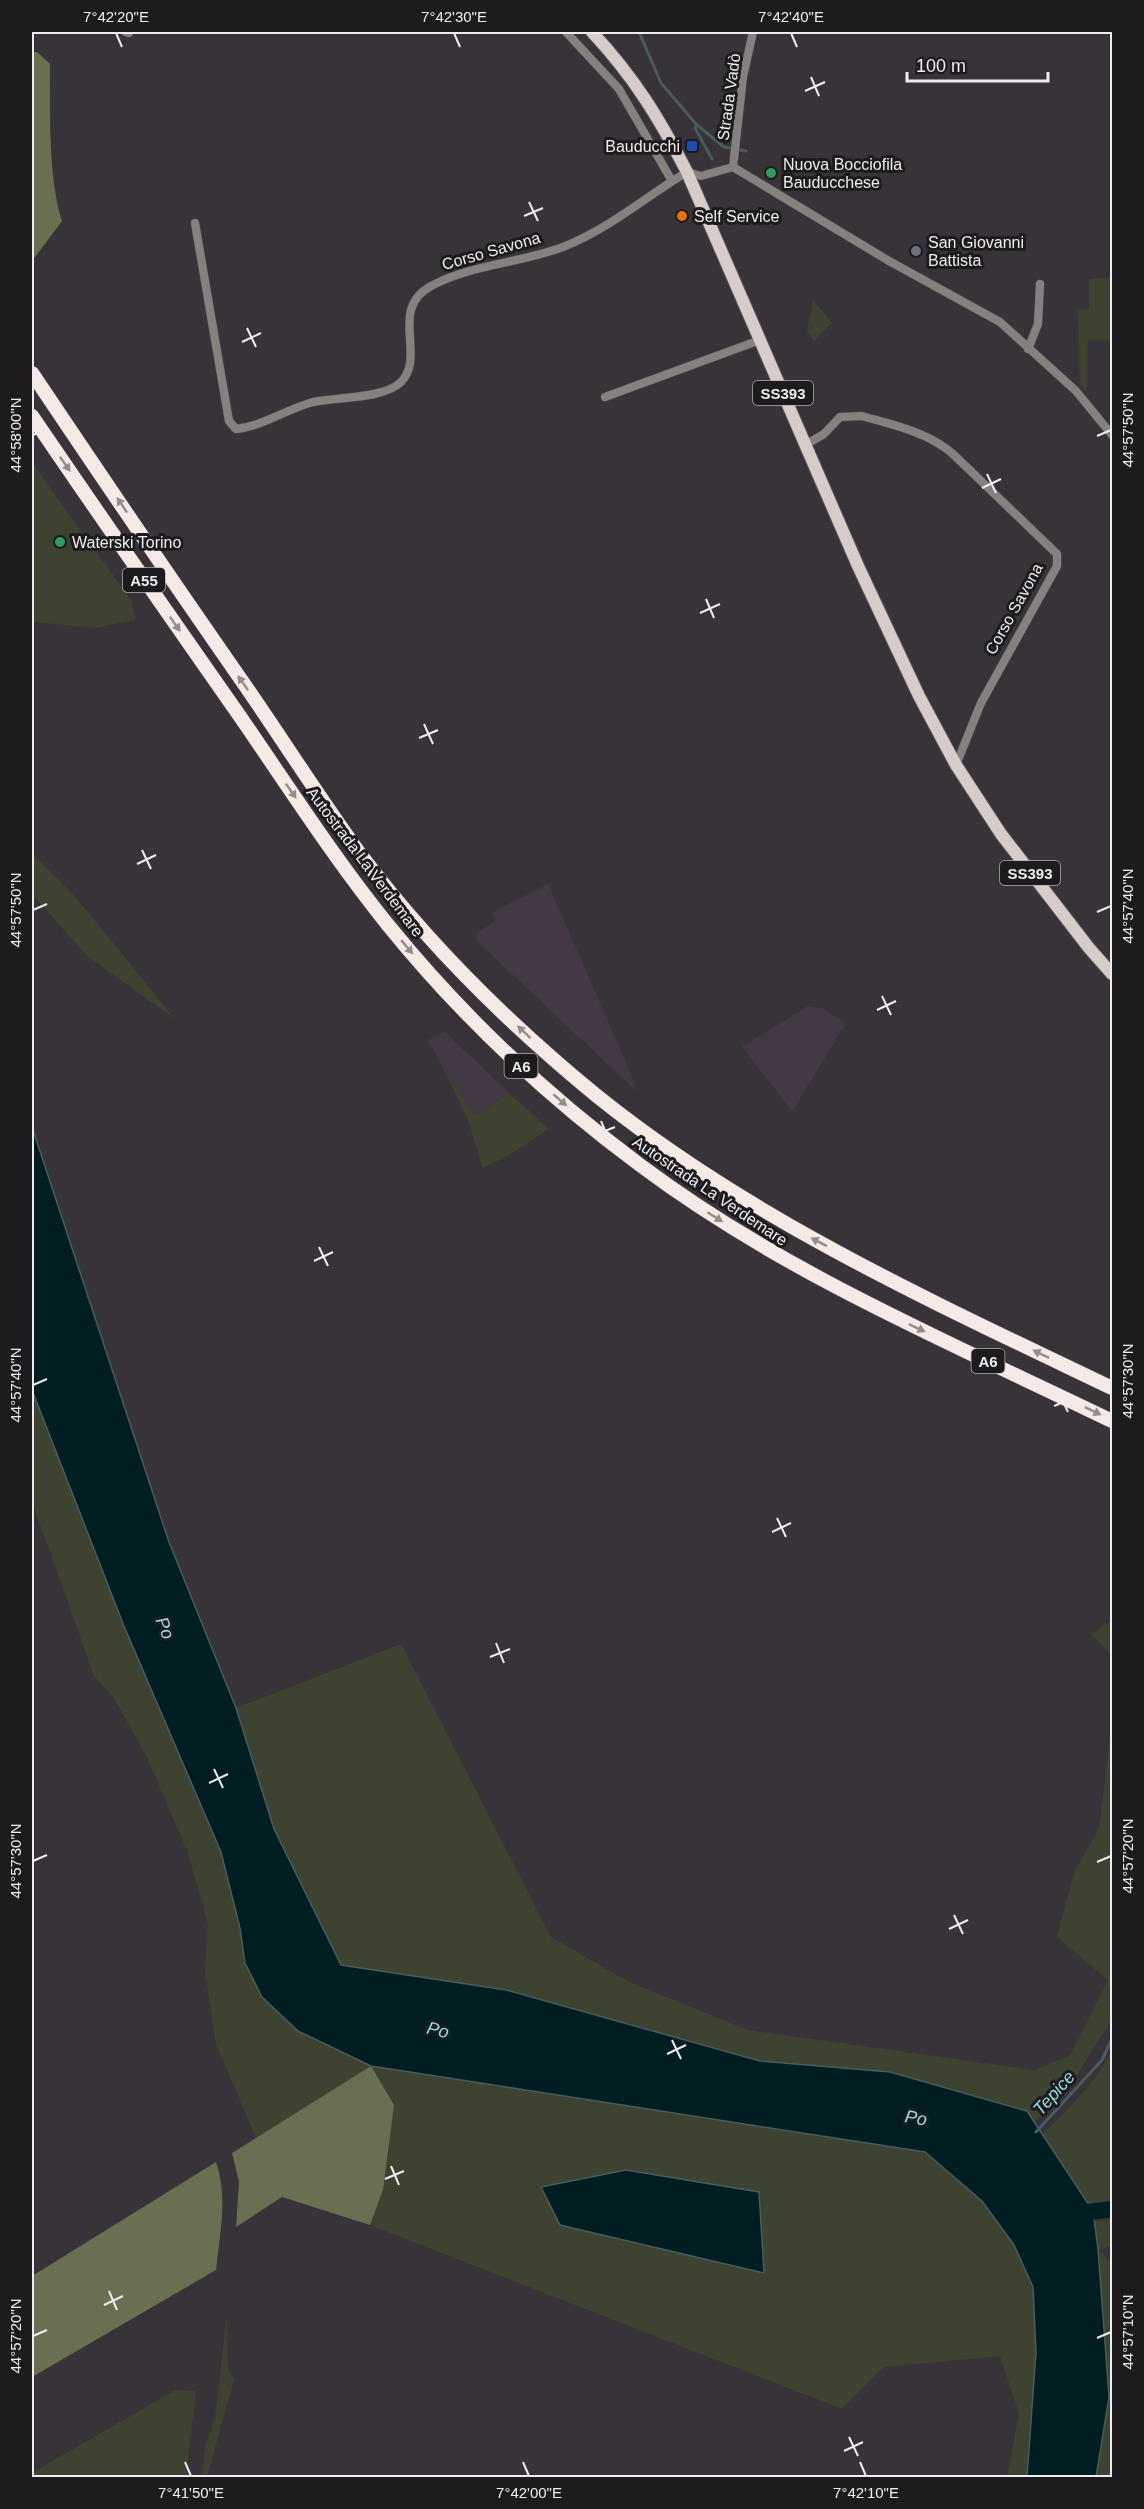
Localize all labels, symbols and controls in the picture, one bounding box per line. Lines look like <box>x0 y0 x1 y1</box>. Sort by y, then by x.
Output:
text: 7°42'20"E <box>83 8 149 25</box>
text: 7°42'30"E <box>421 8 487 25</box>
text: 7°42'40"E <box>758 8 824 25</box>
scale bar <box>907 45 1048 83</box>
street label: Strada Vadò <box>714 52 744 142</box>
text: 100 m <box>916 56 966 76</box>
place label: Bauducchi <box>605 138 680 155</box>
marker: Bauducchi <box>685 139 699 153</box>
place label: Nuova Bocciofila Bauducchese <box>783 156 902 191</box>
marker: Nuova Bocciofila Bauducchese <box>764 166 778 180</box>
place label: Self Service <box>694 208 779 225</box>
marker: Self Service <box>675 209 689 223</box>
street label: Corso Savona <box>440 229 542 273</box>
place label: San Giovanni Battista <box>928 234 1024 269</box>
marker: San Giovanni Battista <box>909 244 923 258</box>
road number: SS393 <box>753 381 813 405</box>
text: 44°57'50"N <box>1119 392 1136 468</box>
text: 44°58'00"N <box>7 397 24 473</box>
one-way arrow <box>59 456 70 472</box>
one-way arrow <box>116 497 127 513</box>
place label: Waterski Torino <box>72 534 181 551</box>
marker: Waterski Torino <box>53 535 67 549</box>
street label: Corso Savona <box>982 560 1046 657</box>
road number: A55 <box>123 568 165 592</box>
one-way arrow <box>169 616 181 632</box>
one-way arrow <box>238 675 249 692</box>
one-way arrow <box>285 782 297 798</box>
street label: Autostrada La Verdemare <box>303 784 427 940</box>
road number: SS393 <box>1000 861 1060 885</box>
text: 44°57'40"N <box>1119 868 1136 944</box>
text: 44°57'50"N <box>7 872 24 948</box>
one-way arrow <box>401 939 414 955</box>
one-way arrow <box>517 1026 532 1039</box>
road number: A6 <box>504 1054 538 1078</box>
one-way arrow <box>552 1093 567 1106</box>
street label: Autostrada La Verdemare <box>630 1133 790 1249</box>
one-way arrow <box>707 1212 723 1223</box>
one-way arrow <box>810 1237 827 1247</box>
one-way arrow <box>909 1323 926 1332</box>
text: 44°57'30"N <box>1119 1343 1136 1419</box>
text: 44°57'40"N <box>7 1347 24 1423</box>
road number: A6 <box>972 1349 1004 1373</box>
one-way arrow <box>1032 1349 1050 1359</box>
one-way arrow <box>1085 1407 1102 1416</box>
water label: Po <box>152 1614 178 1642</box>
text: 44°57'20"N <box>1119 1818 1136 1894</box>
text: 44°57'30"N <box>7 1823 24 1899</box>
water label: Po <box>425 2018 451 2042</box>
water label: Tepice <box>1029 2067 1079 2119</box>
water label: Po <box>903 2106 929 2130</box>
text: 44°57'10"N <box>1119 2294 1136 2370</box>
text: 44°57'20"N <box>7 2298 24 2374</box>
text: 7°41'50"E <box>158 2484 224 2501</box>
text: 7°42'00"E <box>496 2484 562 2501</box>
text: 7°42'10"E <box>833 2484 899 2501</box>

